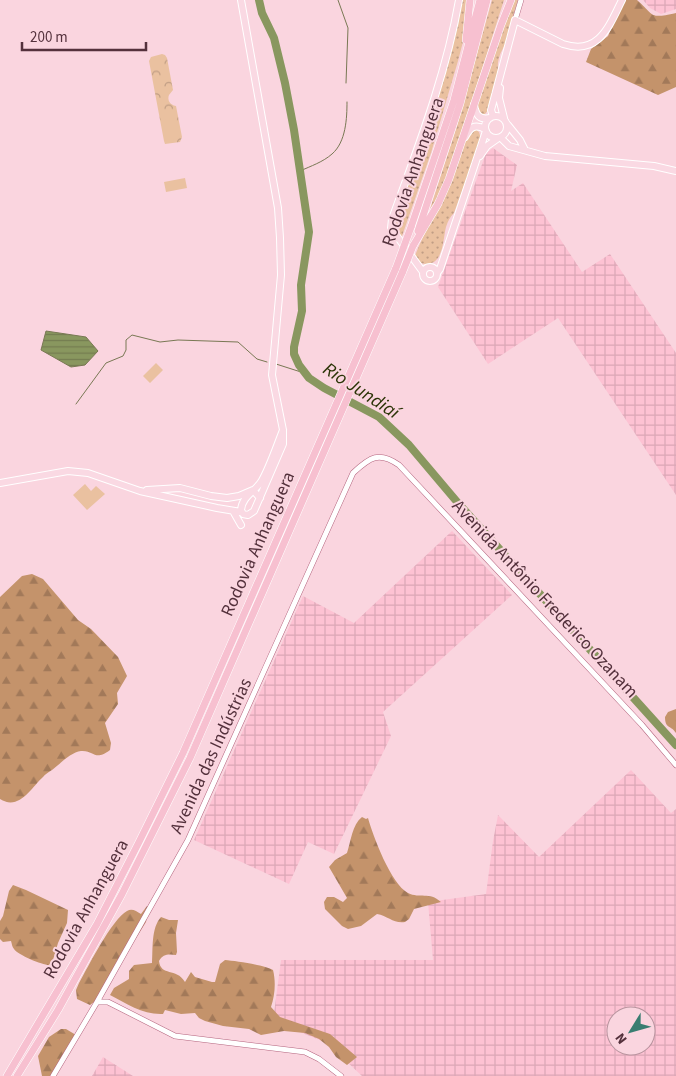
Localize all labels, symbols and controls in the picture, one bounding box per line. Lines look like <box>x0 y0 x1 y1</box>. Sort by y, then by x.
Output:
scale bar <box>22 20 146 52</box>
text: 200 m <box>30 27 68 48</box>
street label: Rodovia Anhanguera <box>376 94 450 250</box>
water label: Rio Jundiaí <box>317 356 407 427</box>
street label: Rodovia Anhanguera <box>215 468 301 620</box>
street label: Avenida Antônio Frederico Ozanam <box>446 494 644 704</box>
street label: Avenida das Indústrias <box>164 674 258 838</box>
street label: Rodovia Anhanguera <box>37 835 135 983</box>
north arrow <box>606 1006 656 1056</box>
text: N <box>611 1028 632 1048</box>

